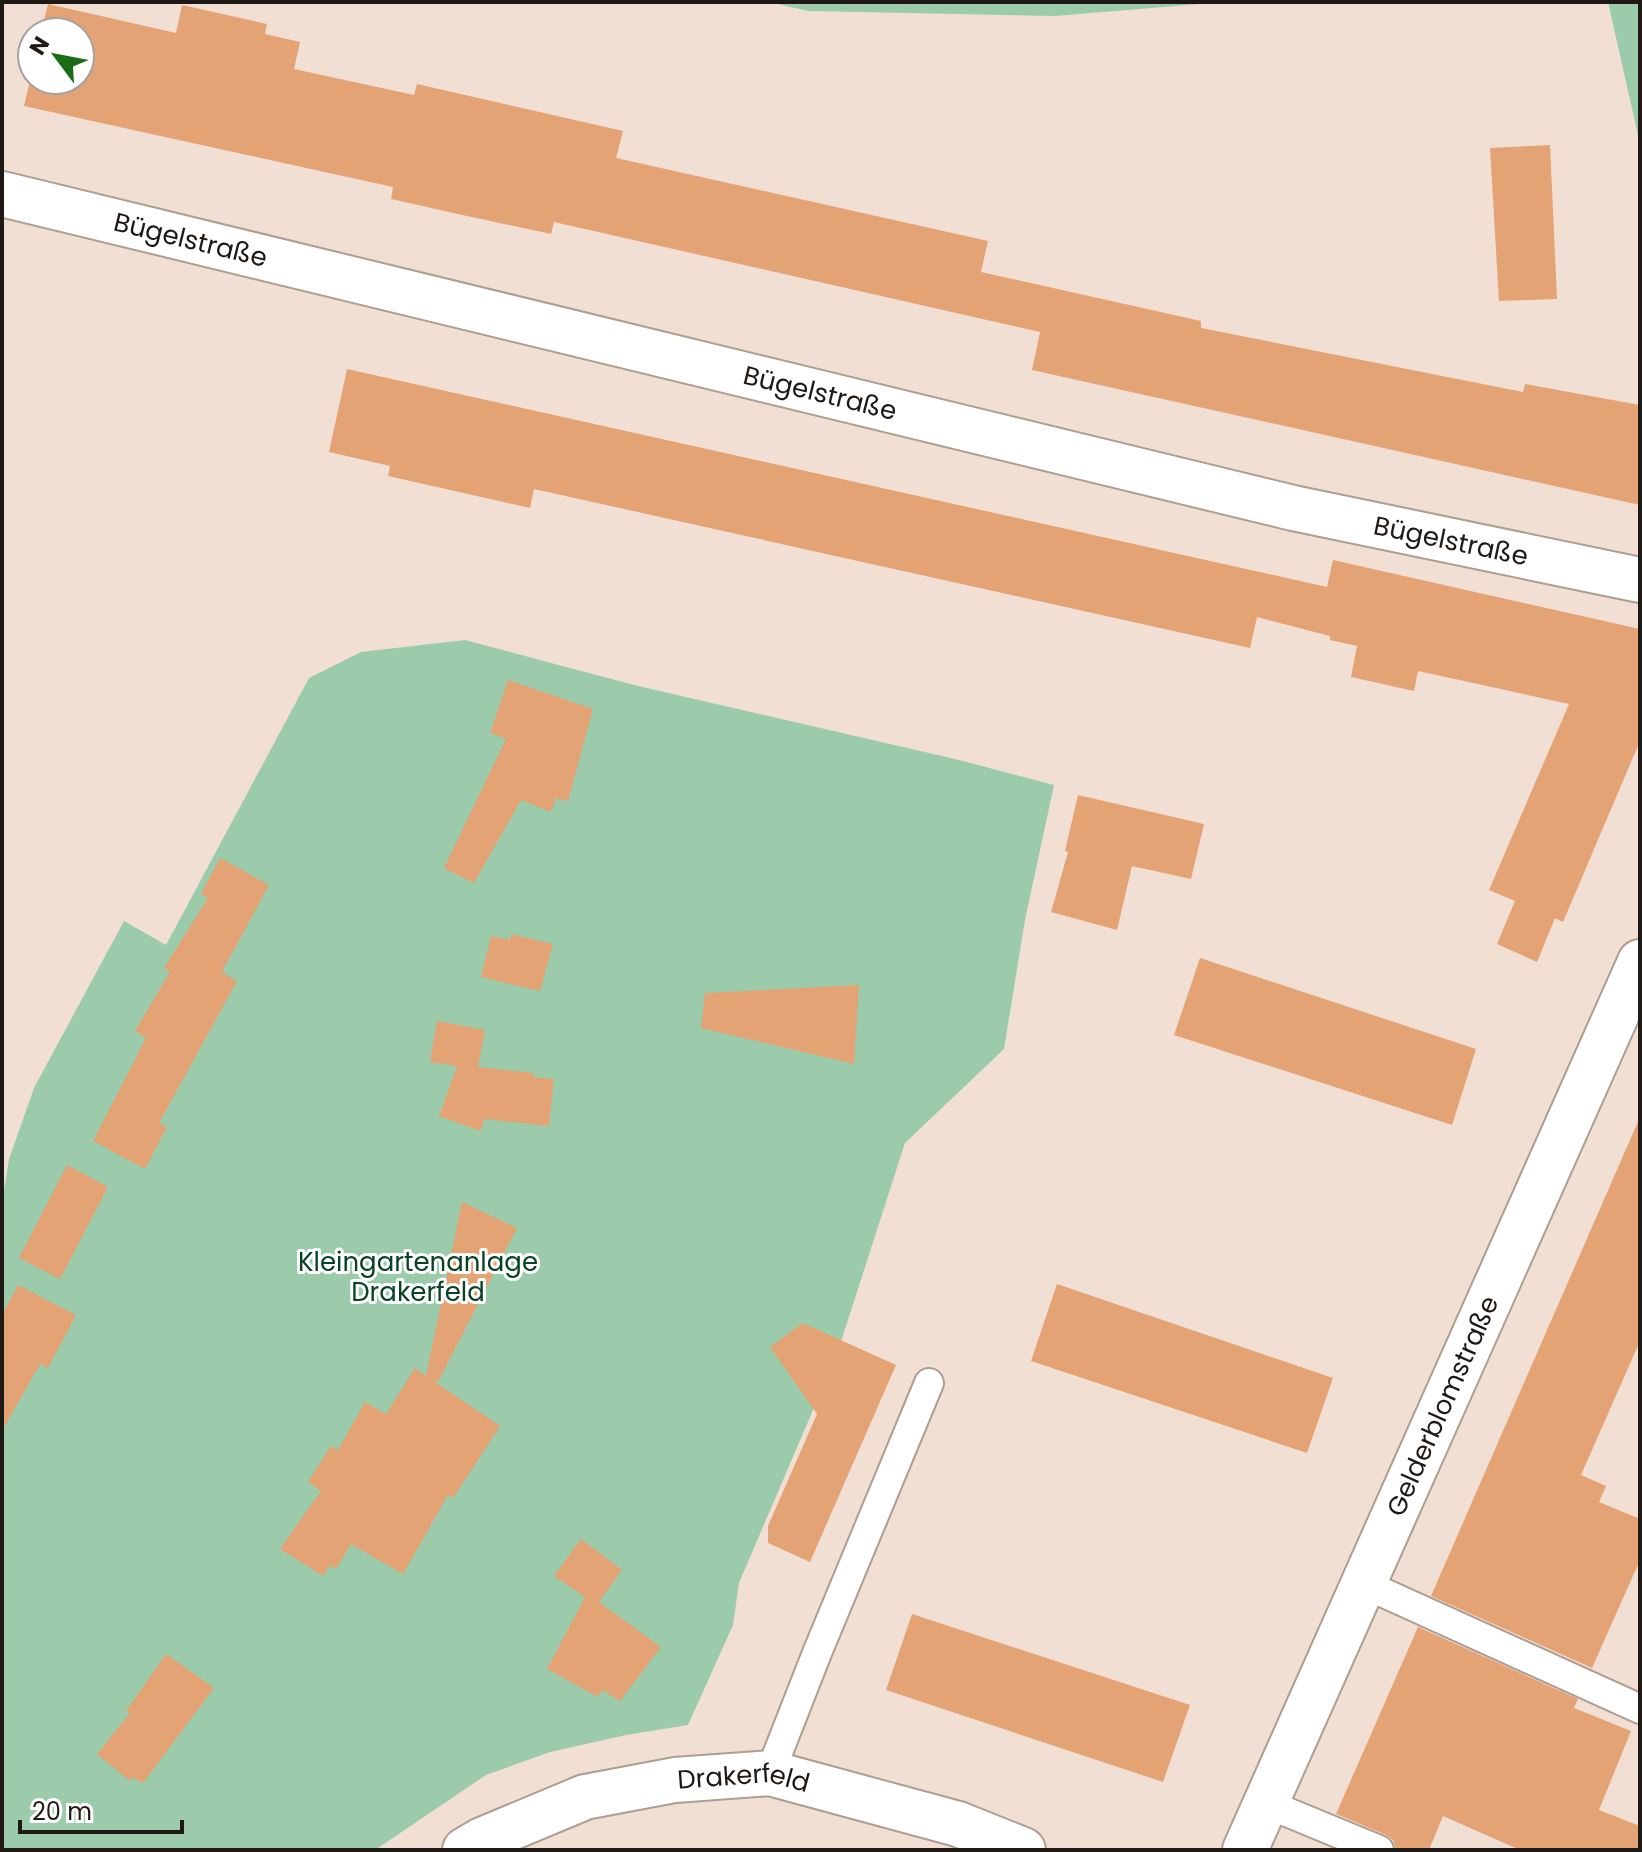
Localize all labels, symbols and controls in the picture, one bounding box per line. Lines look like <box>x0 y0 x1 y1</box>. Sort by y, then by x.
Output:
north arrow <box>16 16 96 96</box>
text: N <box>22 30 57 61</box>
street label: Bügelstraße <box>110 204 271 276</box>
street label: Bügelstraße <box>740 357 901 429</box>
street label: Bügelstraße <box>1371 507 1531 574</box>
park label: Kleingartenanlage Drakerfeld <box>298 1244 538 1310</box>
street label: Gelderblomstraße <box>1378 1290 1507 1522</box>
street label: Drakerfeld <box>676 1755 814 1801</box>
scale bar <box>20 1784 182 1834</box>
text: 20 m <box>32 1795 92 1828</box>

